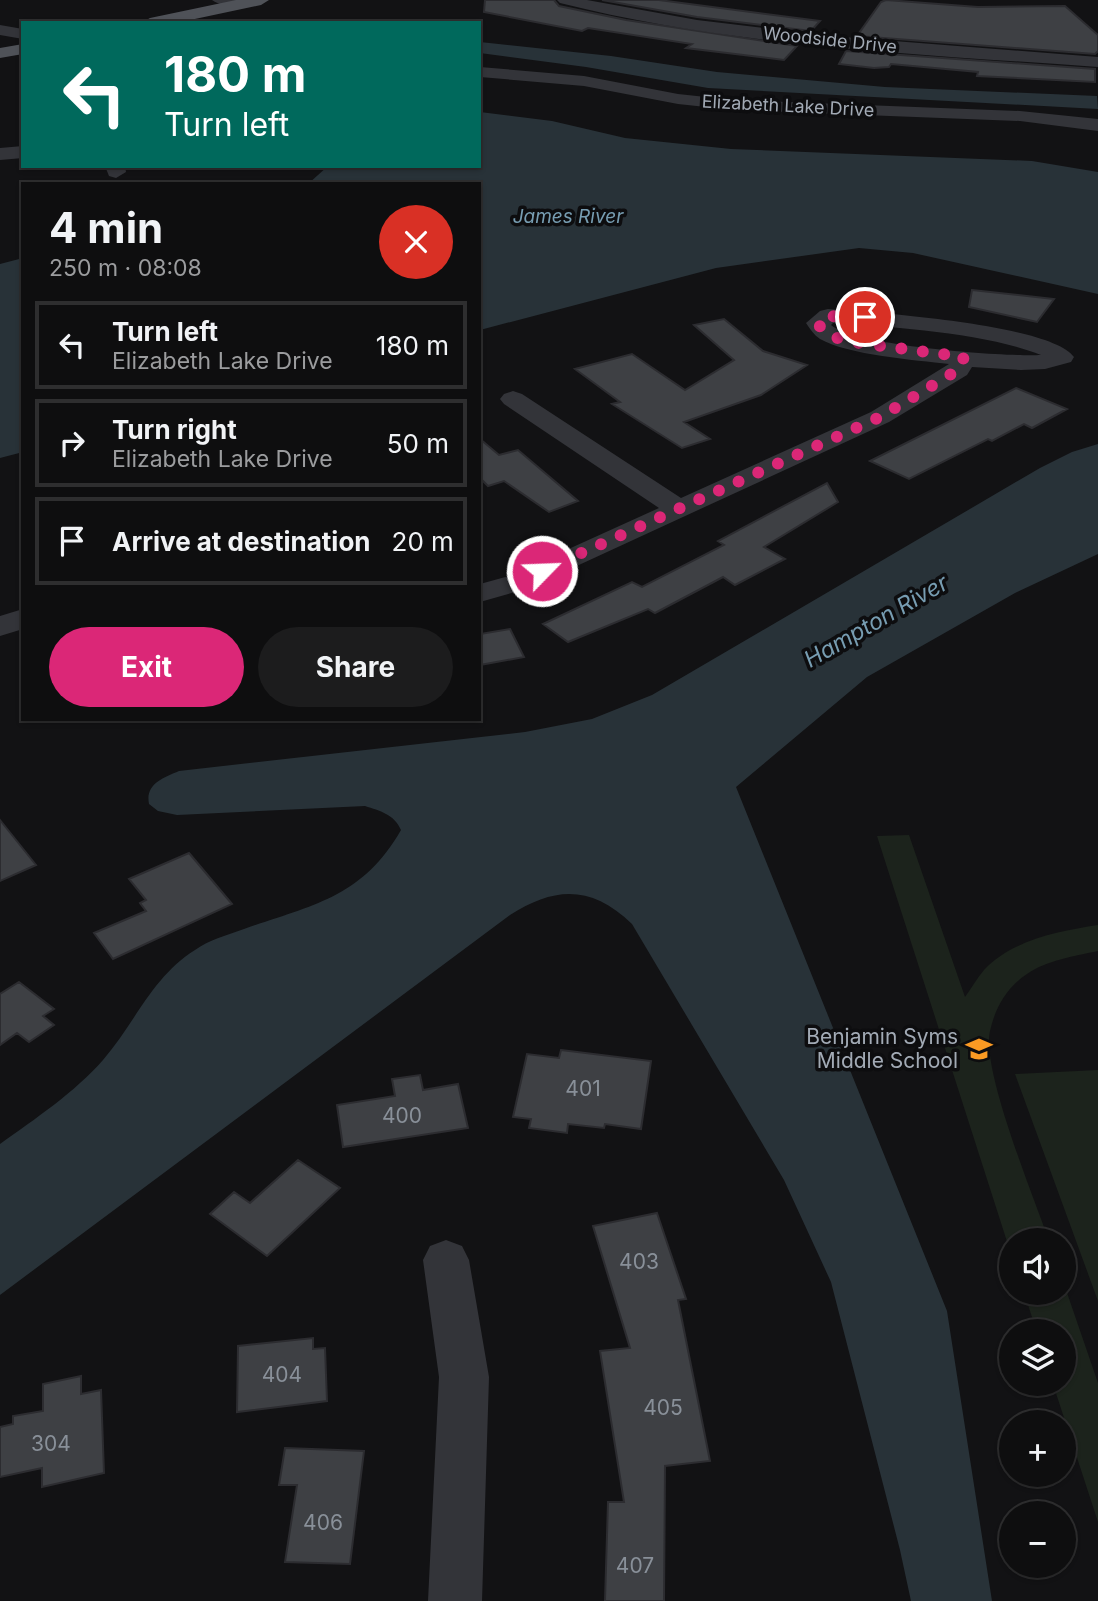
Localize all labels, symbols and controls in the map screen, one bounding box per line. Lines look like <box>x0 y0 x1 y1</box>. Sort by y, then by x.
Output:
street label: Woodside Drive <box>762 22 898 57</box>
text: 180 m <box>164 45 306 104</box>
icon: left <box>49 49 140 140</box>
street label: Elizabeth Lake Drive <box>701 90 875 121</box>
text: Turn left <box>164 105 289 144</box>
text: 4 min <box>49 202 163 253</box>
button: close <box>379 205 453 279</box>
water label: James River <box>513 205 624 228</box>
text: 250 m · 08:08 <box>49 254 202 282</box>
pin <box>835 287 895 347</box>
icon: arrive <box>846 298 884 336</box>
text: Turn left <box>112 316 218 347</box>
icon: left <box>53 326 91 364</box>
text: 180 m <box>376 330 449 361</box>
text: Elizabeth Lake Drive <box>112 347 333 375</box>
text: Turn right <box>112 414 237 445</box>
icon: right <box>53 424 91 462</box>
text: 50 m <box>387 428 449 459</box>
text: Elizabeth Lake Drive <box>112 445 333 473</box>
icon: arrive <box>53 522 91 560</box>
text: Arrive at destination <box>112 526 371 557</box>
text: 20 m <box>392 526 454 557</box>
position arrow <box>505 534 579 608</box>
water label: Hampton River <box>799 568 954 673</box>
button: Exit <box>49 627 244 707</box>
button: Share <box>258 627 453 707</box>
place label: Benjamin Syms Middle School <box>806 1024 958 1073</box>
school or university icon: Benjamin Syms Middle School <box>964 1034 994 1064</box>
house number: 401 <box>565 1076 601 1101</box>
house number: 400 <box>382 1103 422 1128</box>
map controls <box>999 1228 1076 1578</box>
button: sound <box>999 1228 1076 1305</box>
house number: 403 <box>619 1249 659 1274</box>
button: layers <box>999 1319 1076 1396</box>
house number: 404 <box>262 1362 302 1387</box>
house number: 405 <box>643 1395 683 1420</box>
button: + <box>999 1410 1076 1487</box>
house number: 304 <box>31 1431 71 1456</box>
button: − <box>999 1501 1076 1578</box>
house number: 406 <box>303 1510 343 1535</box>
house number: 407 <box>616 1553 654 1578</box>

